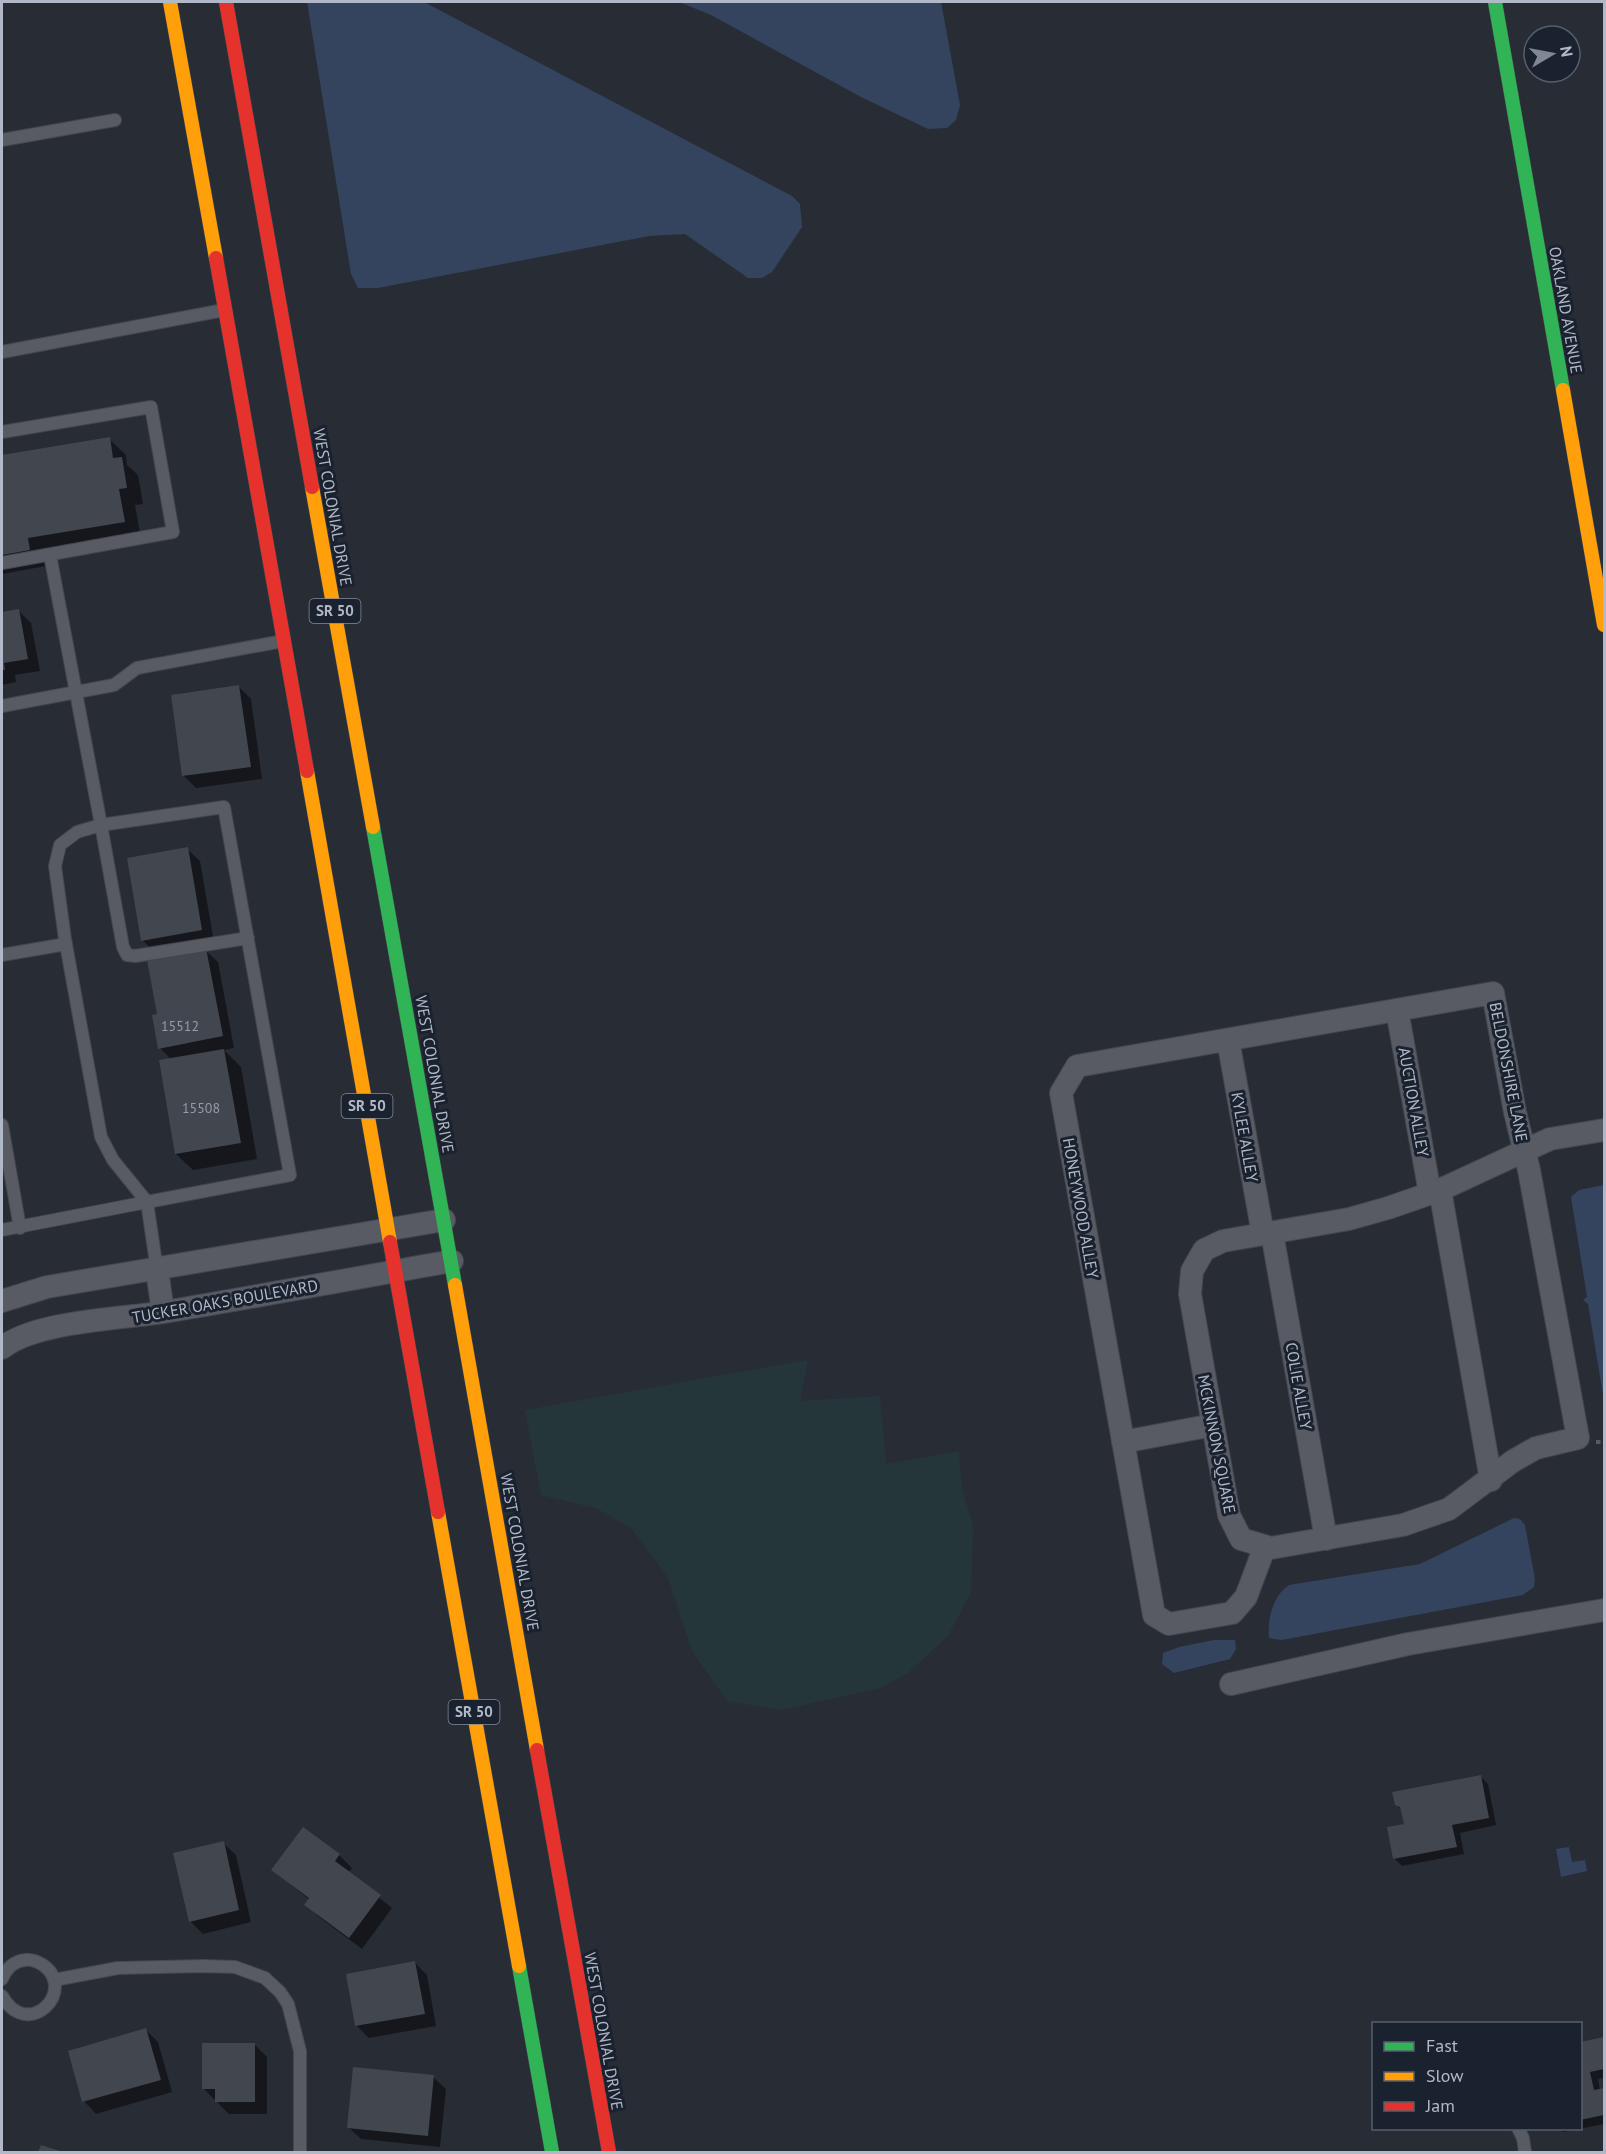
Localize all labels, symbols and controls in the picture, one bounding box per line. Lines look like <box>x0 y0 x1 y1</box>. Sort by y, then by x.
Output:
north arrow <box>1522 24 1582 84</box>
text: N <box>1556 44 1578 58</box>
street label: OAKLAND AVENUE <box>1545 245 1587 375</box>
street label: WEST COLONIAL DRIVE <box>309 427 357 587</box>
road number: SR 50 <box>310 599 360 623</box>
street label: WEST COLONIAL DRIVE <box>411 994 459 1154</box>
street label: BELDONSHIRE LANE <box>1486 1001 1532 1143</box>
house number: 15512 <box>161 1017 199 1035</box>
street label: AUCTION ALLEY <box>1395 1046 1433 1158</box>
street label: KYLEE ALLEY <box>1227 1091 1263 1184</box>
road number: SR 50 <box>342 1094 392 1118</box>
house number: 15508 <box>182 1099 220 1117</box>
street label: HONEYWOOD ALLEY <box>1059 1136 1103 1280</box>
street label: TUCKER OAKS BOULEVARD <box>131 1275 319 1327</box>
street label: COLIE ALLEY <box>1281 1341 1317 1431</box>
street label: MCKINNON SQUARE <box>1194 1373 1240 1515</box>
street label: WEST COLONIAL DRIVE <box>496 1472 544 1632</box>
road number: SR 50 <box>448 1700 500 1724</box>
street label: WEST COLONIAL DRIVE <box>580 1951 628 2111</box>
legend <box>1372 2022 1582 2130</box>
text: Fast <box>1426 2034 1458 2057</box>
text: Slow <box>1426 2064 1464 2087</box>
text: Jam <box>1425 2094 1455 2117</box>

